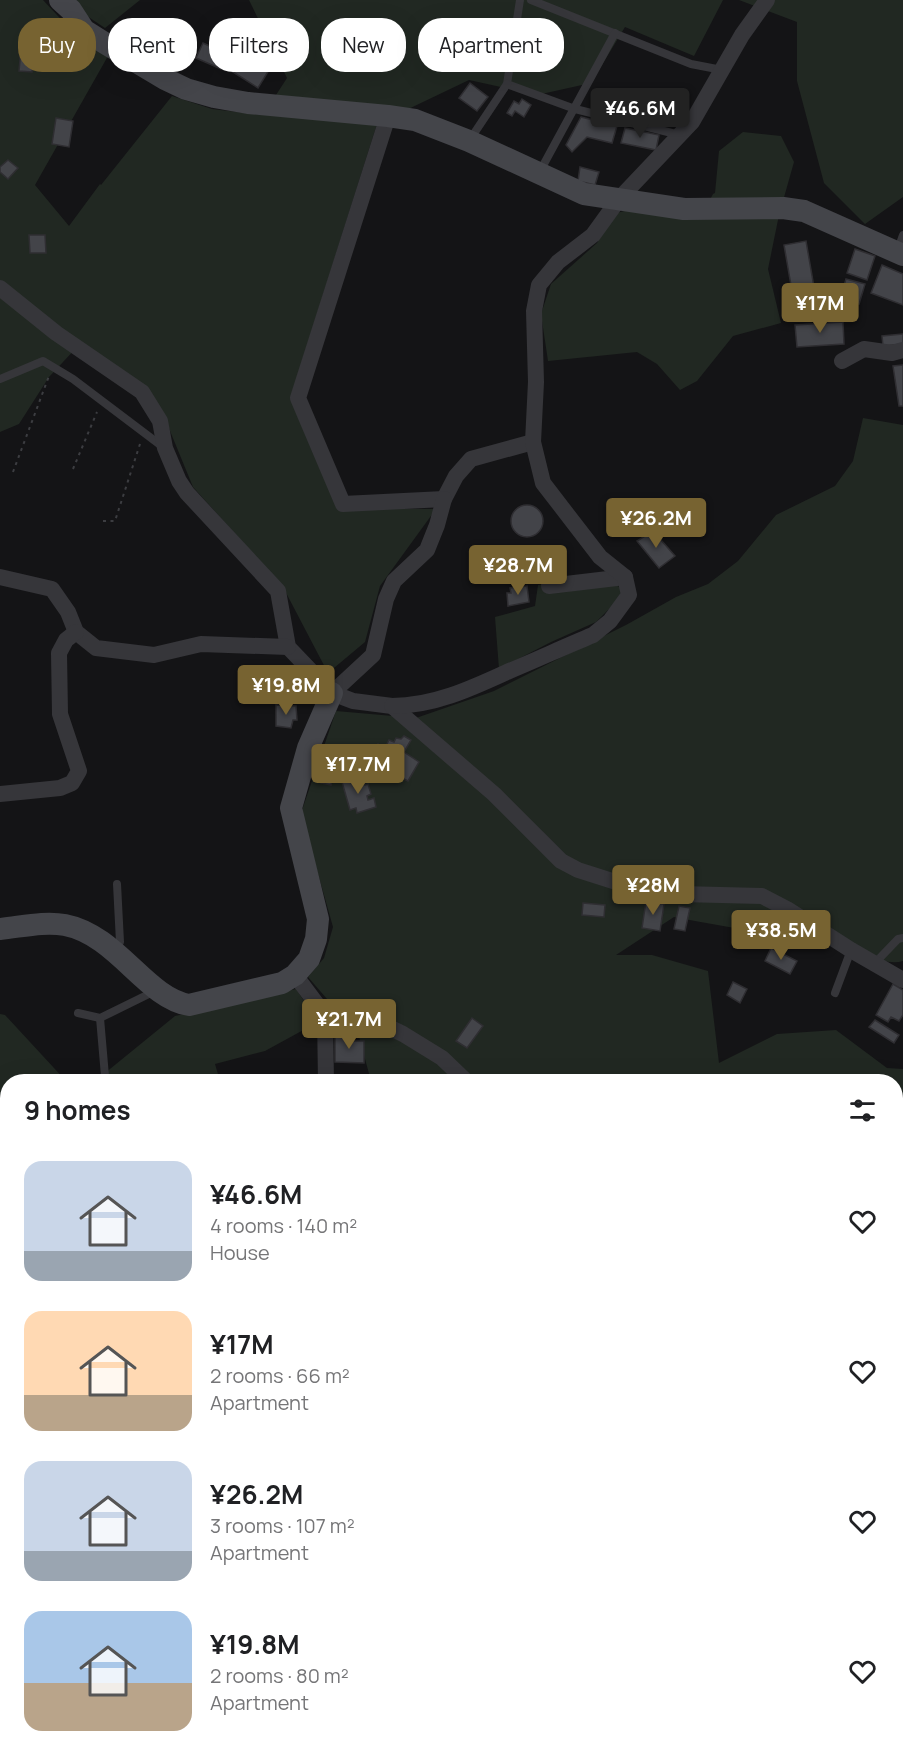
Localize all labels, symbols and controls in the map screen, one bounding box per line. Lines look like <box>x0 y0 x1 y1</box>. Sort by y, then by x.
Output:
chip: Buy <box>18 18 96 72</box>
chip: Rent <box>108 18 197 72</box>
chip: Filters <box>209 18 309 72</box>
chip: New <box>321 18 406 72</box>
chip: Apartment <box>418 18 564 72</box>
pin: ¥46.6M <box>591 88 689 139</box>
text: ¥46.6M <box>604 94 676 121</box>
pin: ¥17M <box>784 283 856 334</box>
text: ¥17M <box>796 289 844 316</box>
pin: ¥26.2M <box>607 498 705 549</box>
text: ¥26.2M <box>620 504 692 531</box>
pin: ¥28.7M <box>469 545 567 596</box>
text: ¥28.7M <box>483 551 553 578</box>
pin: ¥19.8M <box>237 665 335 716</box>
text: ¥19.8M <box>252 671 320 698</box>
pin: ¥17.7M <box>309 744 407 795</box>
text: ¥17.7M <box>325 750 391 777</box>
pin: ¥28M <box>617 865 689 916</box>
text: ¥28M <box>626 871 680 898</box>
pin: ¥38.5M <box>732 910 830 961</box>
text: ¥38.5M <box>746 916 817 943</box>
pin: ¥21.7M <box>300 999 398 1050</box>
text: ¥21.7M <box>316 1005 382 1032</box>
text: 9 homes <box>24 1092 131 1128</box>
icon: filters <box>846 1094 879 1127</box>
text: ¥46.6M <box>210 1176 302 1212</box>
icon: home <box>72 1185 144 1257</box>
icon: heart <box>846 1205 879 1238</box>
text: 4 rooms · 140 m² <box>210 1212 357 1239</box>
text: House <box>210 1239 270 1266</box>
text: ¥17M <box>210 1326 273 1362</box>
icon: home <box>72 1335 144 1407</box>
icon: heart <box>846 1355 879 1388</box>
text: 2 rooms · 66 m² <box>210 1362 350 1389</box>
text: Apartment <box>210 1389 309 1416</box>
text: ¥26.2M <box>210 1476 303 1512</box>
icon: home <box>72 1485 144 1557</box>
icon: heart <box>846 1505 879 1538</box>
text: 3 rooms · 107 m² <box>210 1512 355 1539</box>
text: Apartment <box>210 1539 309 1566</box>
text: ¥19.8M <box>210 1626 299 1662</box>
icon: home <box>72 1635 144 1707</box>
icon: heart <box>846 1655 879 1688</box>
text: 2 rooms · 80 m² <box>210 1662 349 1689</box>
text: Apartment <box>210 1689 309 1716</box>

